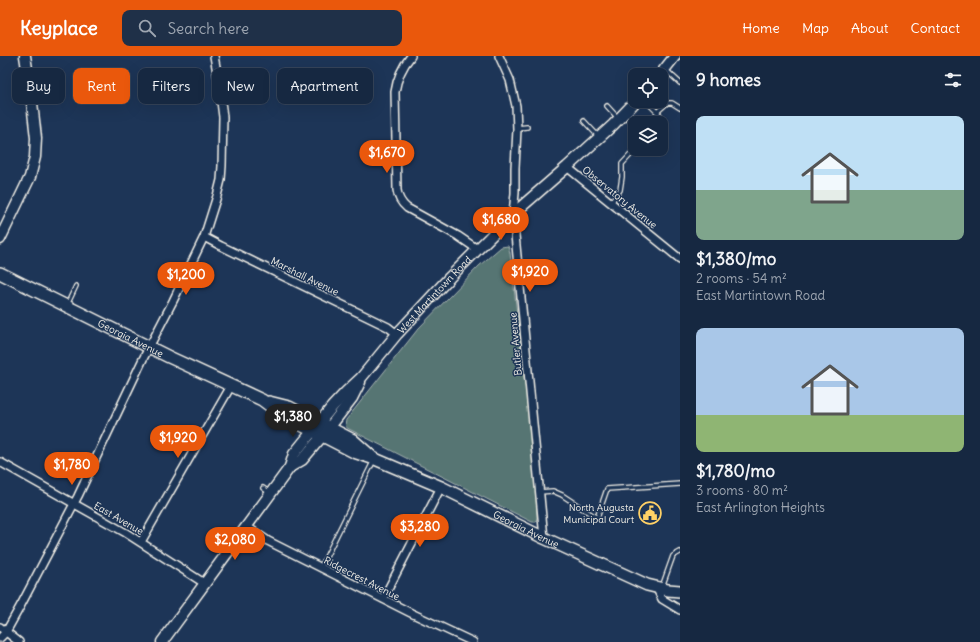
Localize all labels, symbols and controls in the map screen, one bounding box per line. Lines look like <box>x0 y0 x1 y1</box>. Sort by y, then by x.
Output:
search box <box>122 10 402 46</box>
text: Keyplace <box>20 16 98 40</box>
icon: search <box>136 17 158 39</box>
text: Search here <box>168 19 249 38</box>
text: Home <box>742 19 780 37</box>
text: Map <box>802 19 829 37</box>
text: About <box>851 19 889 37</box>
text: Contact <box>911 19 960 37</box>
chip: Buy <box>12 68 65 104</box>
chip: Rent <box>73 68 130 104</box>
chip: Filters <box>138 68 204 104</box>
chip: New <box>212 68 269 104</box>
chip: Apartment <box>277 68 373 104</box>
map controls <box>628 68 668 156</box>
button: locate <box>628 68 668 108</box>
text: 9 homes <box>696 69 761 91</box>
icon: filters <box>942 69 964 91</box>
button: layers <box>628 116 668 156</box>
pin: $1,670 <box>354 140 420 174</box>
icon: home <box>794 142 866 214</box>
text: $1,670 <box>368 144 406 161</box>
street label: Observatory Avenue <box>580 163 660 232</box>
pin: $1,680 <box>468 207 534 241</box>
text: $1,680 <box>482 211 520 228</box>
text: $1,380/mo <box>696 248 776 270</box>
street label: West Martintown Road <box>395 253 474 336</box>
street label: Marshall Avenue <box>269 254 341 299</box>
pin: $1,920 <box>497 259 563 293</box>
pin: $1,200 <box>153 262 219 296</box>
text: $1,920 <box>511 263 549 280</box>
text: $1,200 <box>166 266 206 283</box>
text: 2 rooms · 54 m² <box>696 270 787 287</box>
text: East Martintown Road <box>696 287 825 304</box>
street label: Butler Avenue <box>506 312 525 376</box>
street label: Georgia Avenue <box>95 317 166 360</box>
icon: home <box>794 354 866 426</box>
pin: $1,380 <box>260 404 326 438</box>
text: $1,380 <box>274 408 312 425</box>
pin: $1,920 <box>145 425 211 459</box>
text: $1,920 <box>159 429 197 446</box>
pin: $1,780 <box>39 452 105 486</box>
text: $1,780 <box>53 456 91 473</box>
text: $1,780/mo <box>696 460 775 482</box>
text: 3 rooms · 80 m² <box>696 482 788 499</box>
street label: East Avenue <box>92 499 146 538</box>
text: East Arlington Heights <box>696 499 825 516</box>
public building icon: North Augusta Municipal Court <box>637 500 663 526</box>
place label: North Augusta Municipal Court <box>563 501 635 526</box>
street label: Georgia Avenue <box>491 508 561 551</box>
pin: $3,280 <box>387 514 453 548</box>
text: $3,280 <box>400 518 440 535</box>
pin: $2,080 <box>202 527 268 561</box>
text: $2,080 <box>214 531 256 548</box>
street label: Ridgecrest Avenue <box>322 554 402 603</box>

